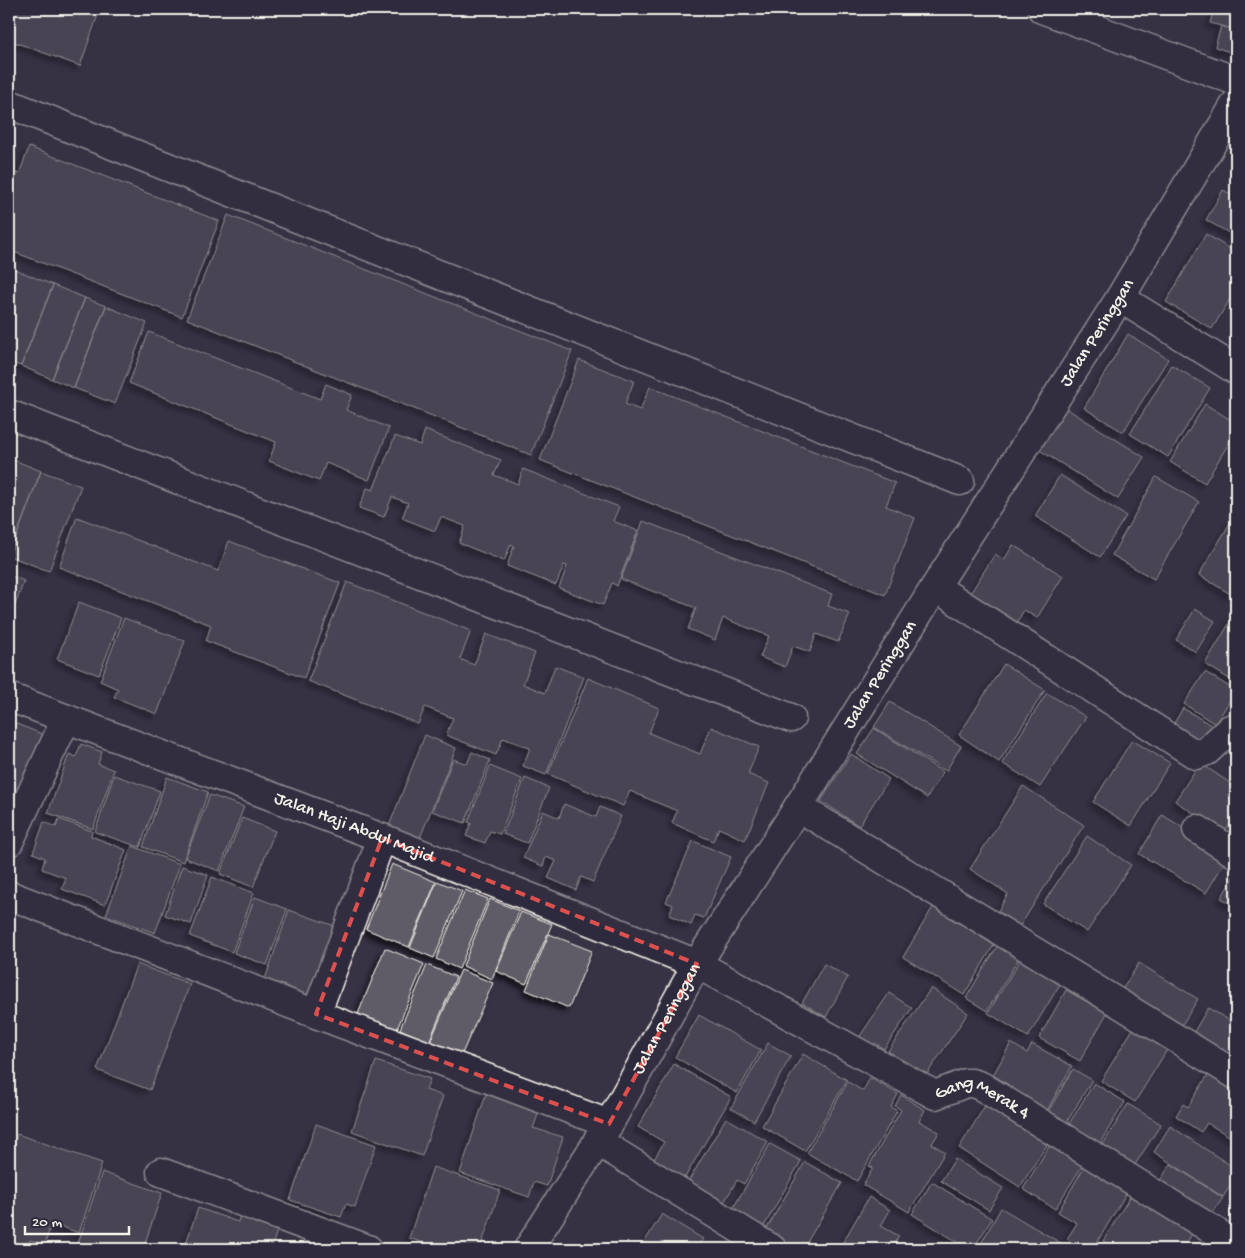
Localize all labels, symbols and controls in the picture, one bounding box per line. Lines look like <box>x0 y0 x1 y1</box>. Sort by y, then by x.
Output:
street label: Jalan Peringgan <box>1055 275 1140 391</box>
street label: Jalan Peringgan <box>839 616 922 733</box>
street label: Jalan Haji Abdul Majid <box>271 788 438 869</box>
street label: Jalan Peringgan <box>628 959 706 1078</box>
street label: Gang Merak 4 <box>932 1073 1034 1124</box>
scale bar <box>25 1203 129 1235</box>
text: 20 m <box>32 1214 62 1232</box>

